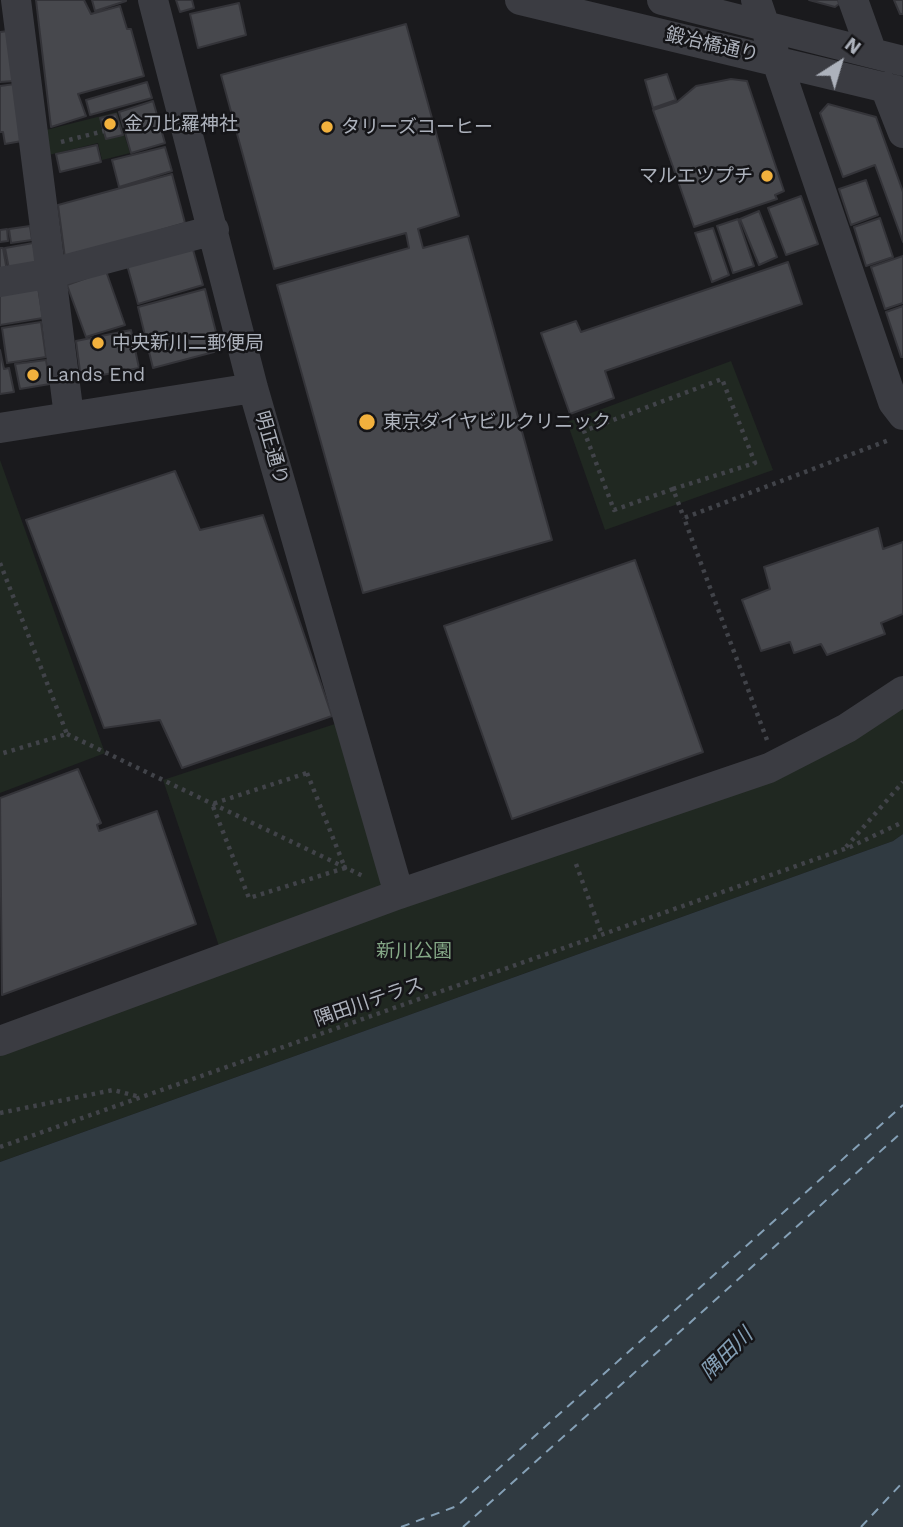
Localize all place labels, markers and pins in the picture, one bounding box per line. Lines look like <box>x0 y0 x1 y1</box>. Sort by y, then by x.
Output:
place label: 金刀比羅神社 <box>124 113 238 135</box>
marker: 金刀比羅神社 <box>102 116 118 132</box>
place label: タリーズコーヒー <box>341 116 493 138</box>
marker: タリーズコーヒー <box>319 119 335 135</box>
place label: マルエツプチ <box>639 165 753 187</box>
marker: マルエツプチ <box>759 168 775 184</box>
place label: 中央新川二郵便局 <box>112 332 264 354</box>
marker: 中央新川二郵便局 <box>90 335 106 351</box>
place label: Lands End <box>47 364 145 386</box>
marker: Lands End <box>25 367 41 383</box>
place label: 東京ダイヤビルクリニック <box>383 411 611 433</box>
marker: 東京ダイヤビルクリニック <box>357 412 377 432</box>

